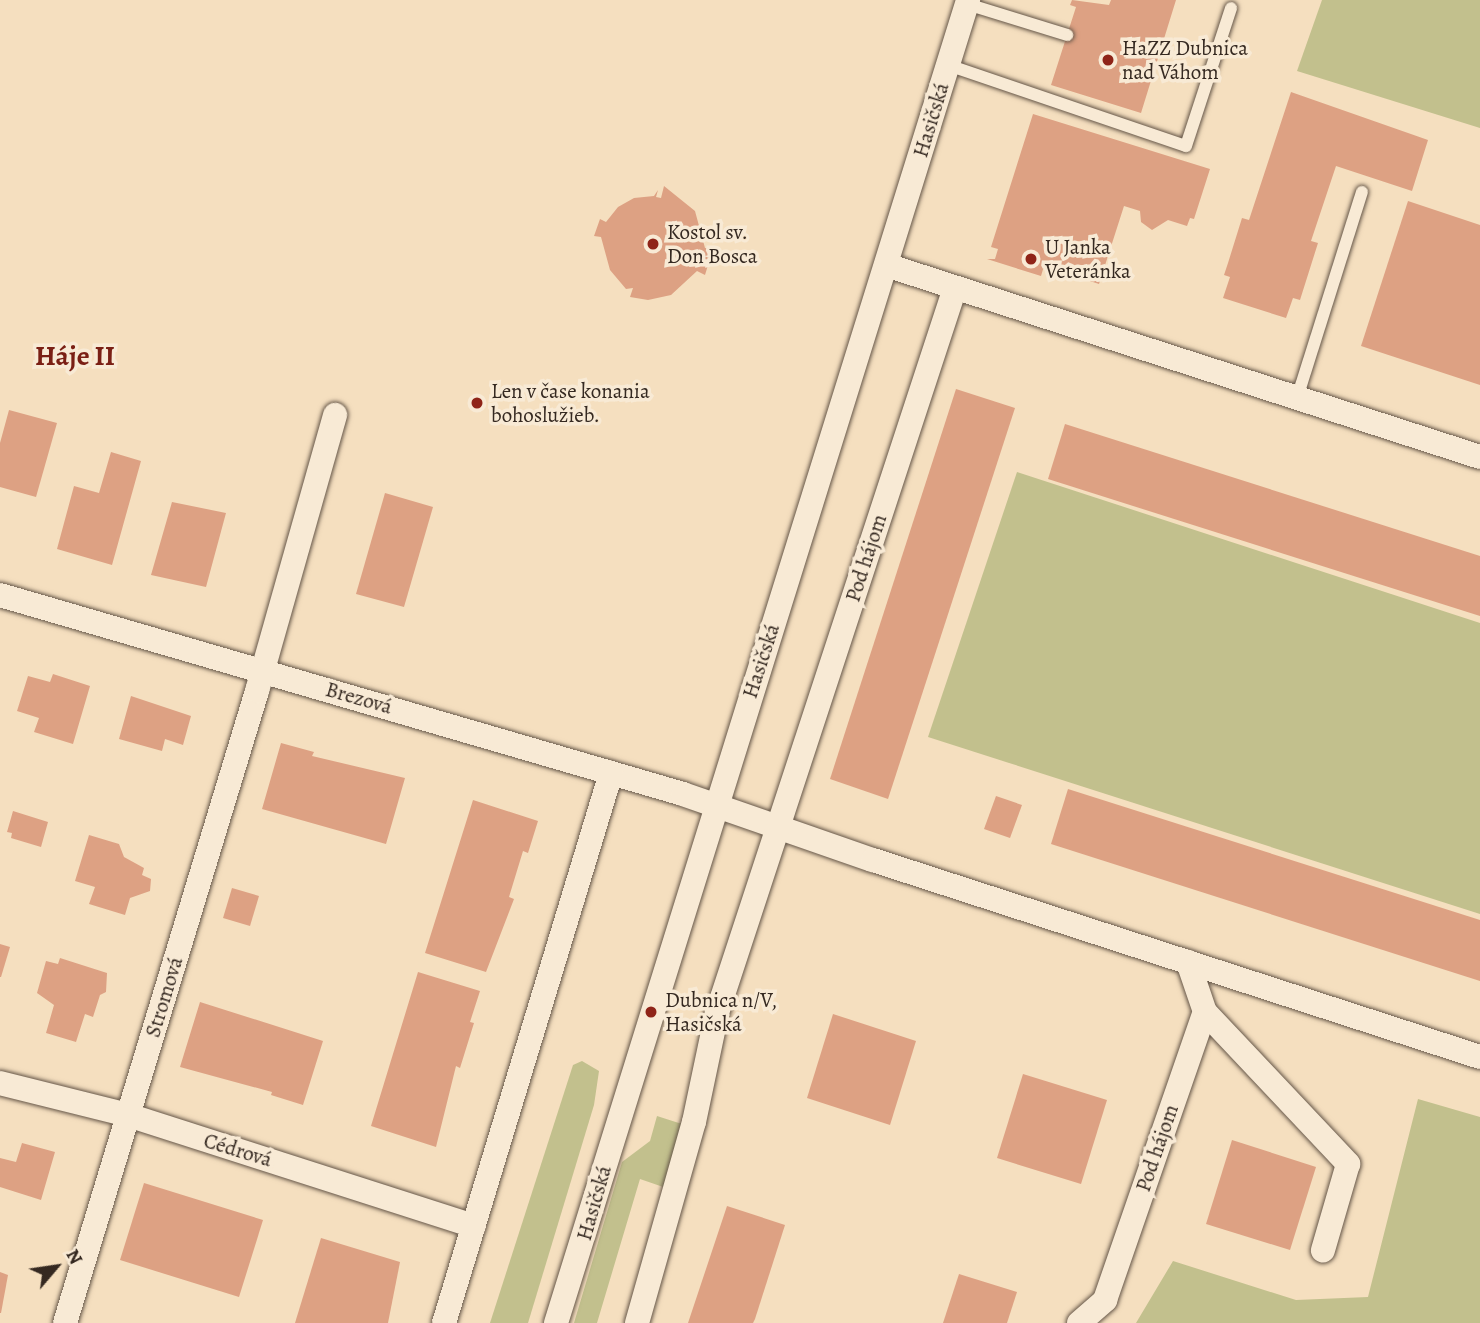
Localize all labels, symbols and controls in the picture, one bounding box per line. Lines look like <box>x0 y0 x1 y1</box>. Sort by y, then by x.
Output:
place label: HaZZ Dubnica nad Váhom <box>1122 35 1248 85</box>
marker: HaZZ Dubnica nad Váhom <box>1100 52 1116 68</box>
street label: Hasičská <box>908 80 954 160</box>
place label: Kostol sv. Don Bosca <box>667 219 758 269</box>
place label: U Janka Veteránka <box>1045 234 1131 284</box>
marker: Kostol sv. Don Bosca <box>645 236 661 252</box>
marker: U Janka Veteránka <box>1023 251 1039 267</box>
district label: Háje II <box>35 339 115 373</box>
place label: Len v čase konania bohoslužieb. <box>491 378 650 428</box>
marker: Len v čase konania bohoslužieb. <box>469 395 485 411</box>
street label: Pod hájom <box>840 511 892 605</box>
street label: Hasičská <box>737 621 785 701</box>
street label: Brezová <box>323 676 395 720</box>
street label: Stromová <box>140 954 188 1040</box>
place label: Dubnica n/V, Hasičská <box>665 987 777 1037</box>
marker: Dubnica n/V, Hasičská <box>643 1004 659 1020</box>
street label: Pod hájom <box>1130 1101 1184 1195</box>
street label: Cédrová <box>201 1128 275 1172</box>
street label: Hasičská <box>571 1163 617 1243</box>
north arrow <box>21 1232 91 1302</box>
text: N <box>60 1244 89 1269</box>

